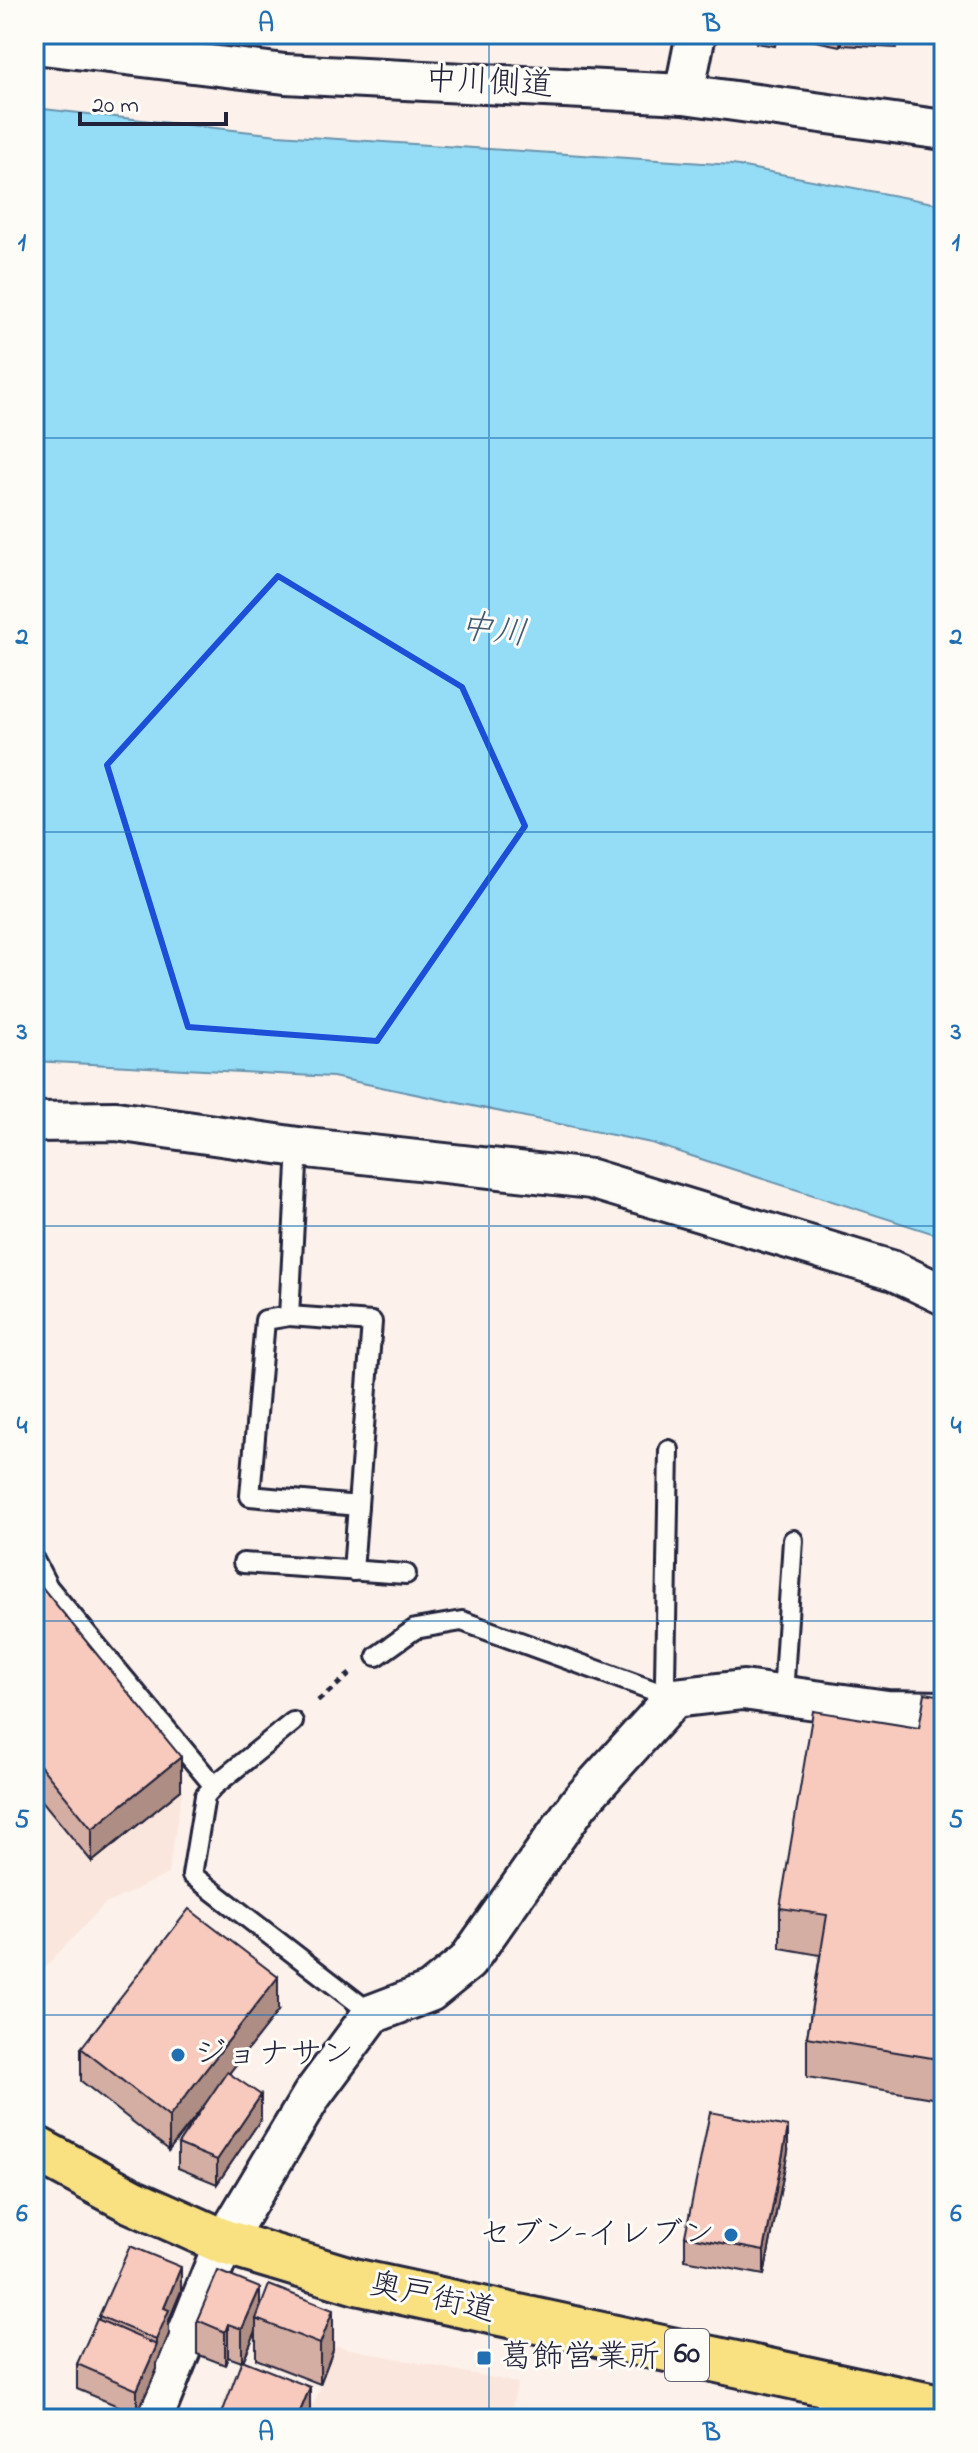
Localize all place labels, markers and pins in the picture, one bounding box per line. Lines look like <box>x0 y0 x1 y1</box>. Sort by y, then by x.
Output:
place label: ジョナサン <box>194 2032 354 2079</box>
marker: ジョナサン <box>169 2046 187 2064</box>
place label: セブン-イレブン <box>479 2212 715 2259</box>
marker: セブン-イレブン <box>722 2226 740 2244</box>
place label: 葛飾営業所 <box>500 2335 660 2382</box>
marker: 葛飾営業所 <box>475 2349 493 2367</box>

